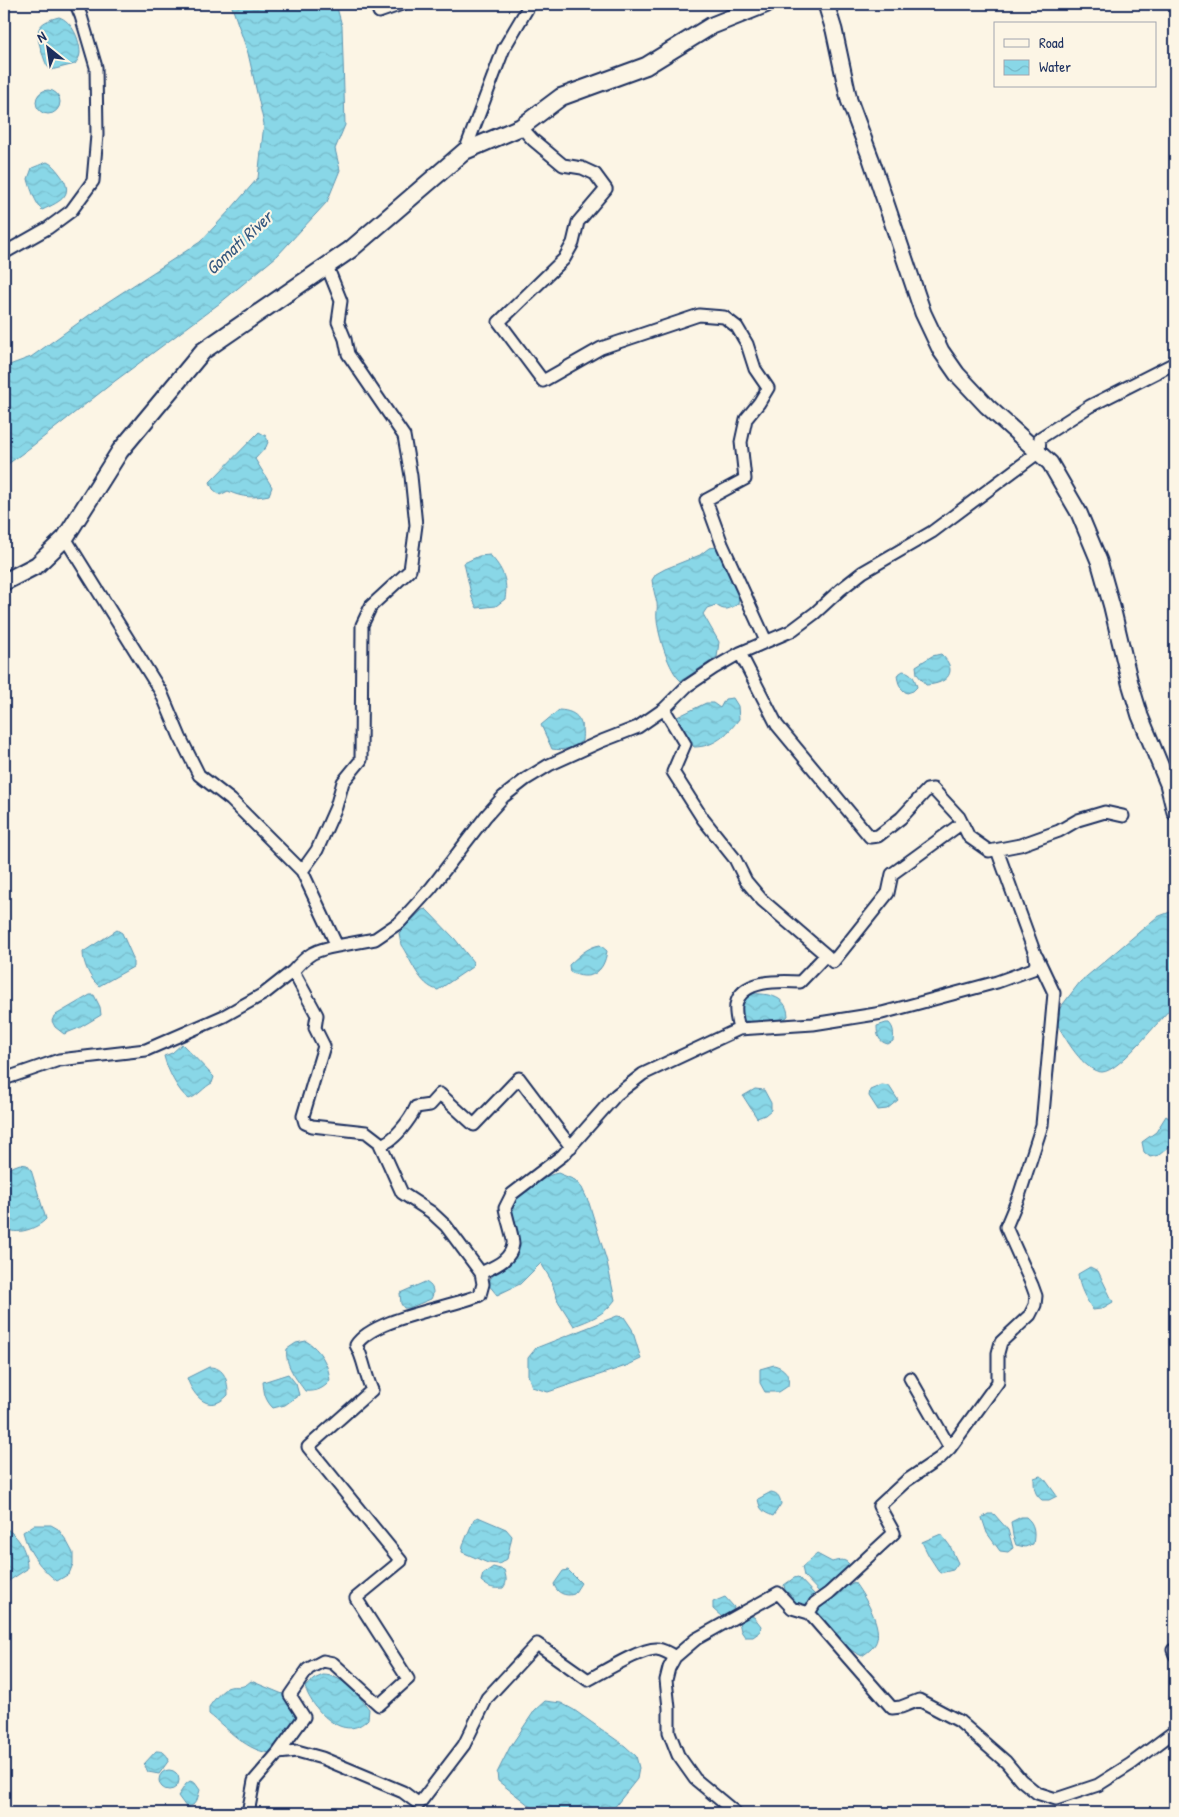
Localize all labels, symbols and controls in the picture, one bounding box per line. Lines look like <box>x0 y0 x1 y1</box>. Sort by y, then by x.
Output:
north arrow <box>22 22 72 72</box>
legend <box>994 22 1156 88</box>
text: N <box>33 26 50 46</box>
text: Road <box>1039 32 1064 53</box>
text: Water <box>1039 56 1071 77</box>
water label: Gomati River <box>200 204 279 280</box>

